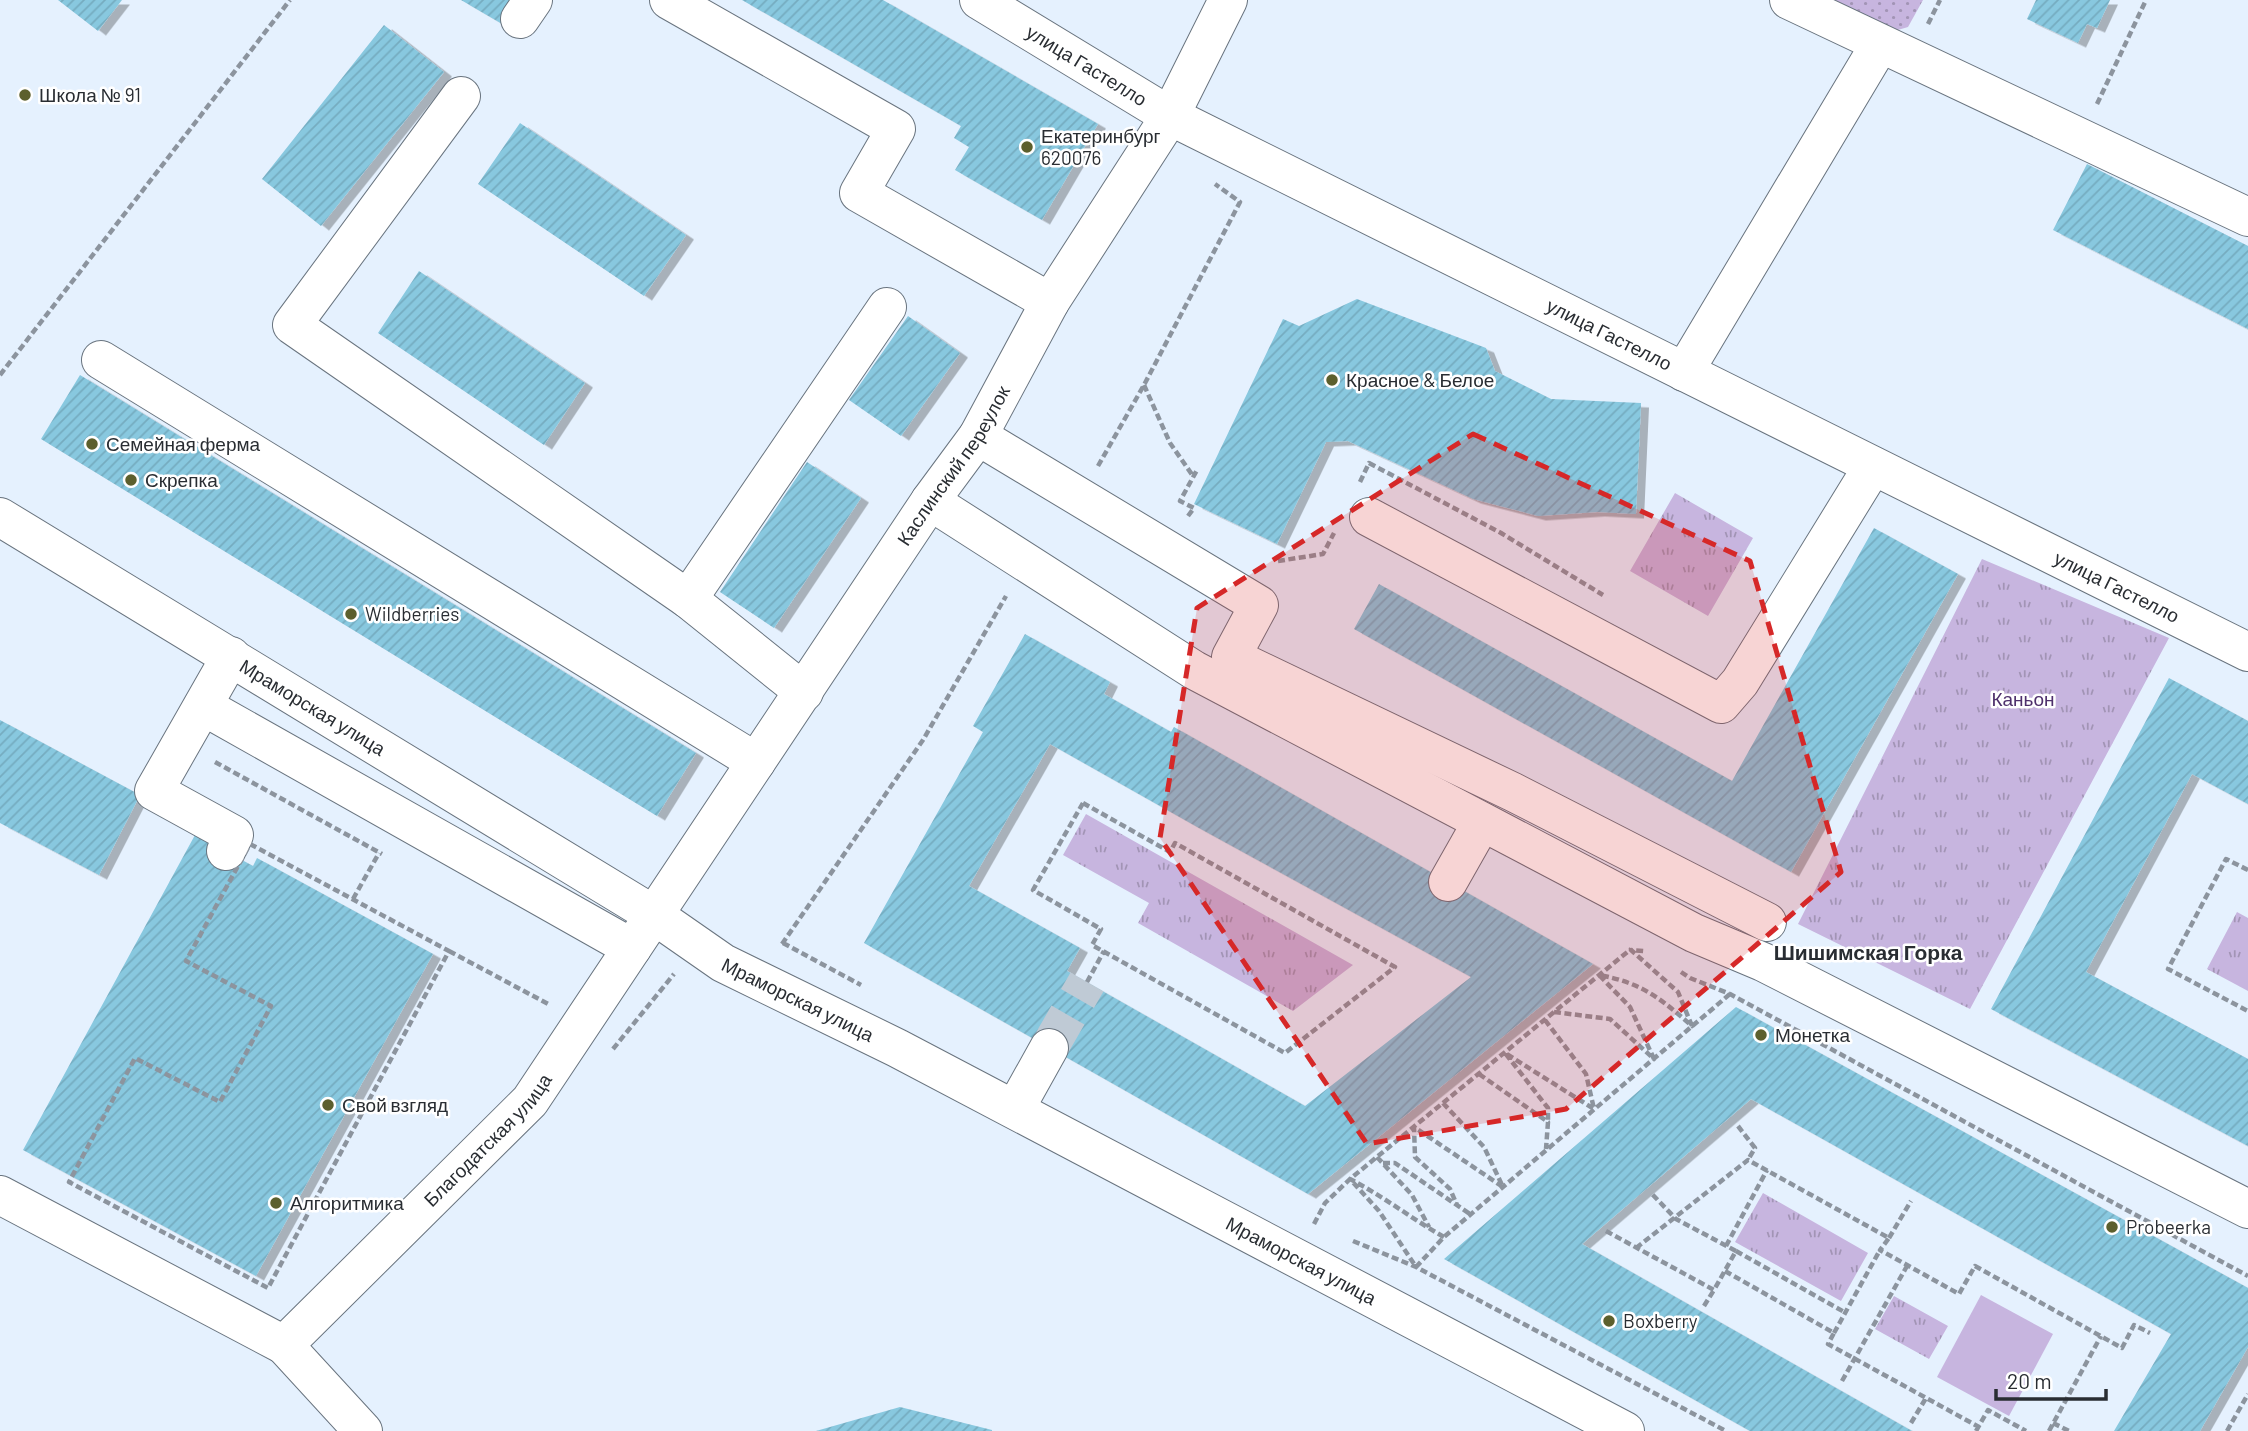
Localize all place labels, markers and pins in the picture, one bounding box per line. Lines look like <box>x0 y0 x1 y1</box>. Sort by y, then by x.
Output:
place label: Школа № 91 <box>39 83 141 106</box>
marker: Школа № 91 <box>17 87 33 103</box>
place label: Екатеринбург 620076 <box>1041 124 1161 169</box>
marker: Екатеринбург 620076 <box>1019 139 1035 155</box>
place label: Красное & Белое <box>1346 368 1494 391</box>
marker: Красное & Белое <box>1324 372 1340 388</box>
place label: Семейная ферма <box>106 432 261 455</box>
marker: Семейная ферма <box>84 436 100 452</box>
place label: Скрепка <box>145 468 218 491</box>
marker: Скрепка <box>123 472 139 488</box>
place label: Wildberries <box>365 602 459 625</box>
marker: Wildberries <box>343 606 359 622</box>
place label: Монетка <box>1775 1023 1850 1046</box>
marker: Монетка <box>1753 1027 1769 1043</box>
place label: Свой взгляд <box>342 1093 448 1116</box>
marker: Свой взгляд <box>320 1097 336 1113</box>
place label: Алгоритмика <box>290 1191 404 1214</box>
marker: Алгоритмика <box>268 1195 284 1211</box>
place label: Probeerka <box>2126 1215 2211 1238</box>
marker: Probeerka <box>2104 1219 2120 1235</box>
place label: Boxberry <box>1623 1309 1698 1332</box>
marker: Boxberry <box>1601 1313 1617 1329</box>

